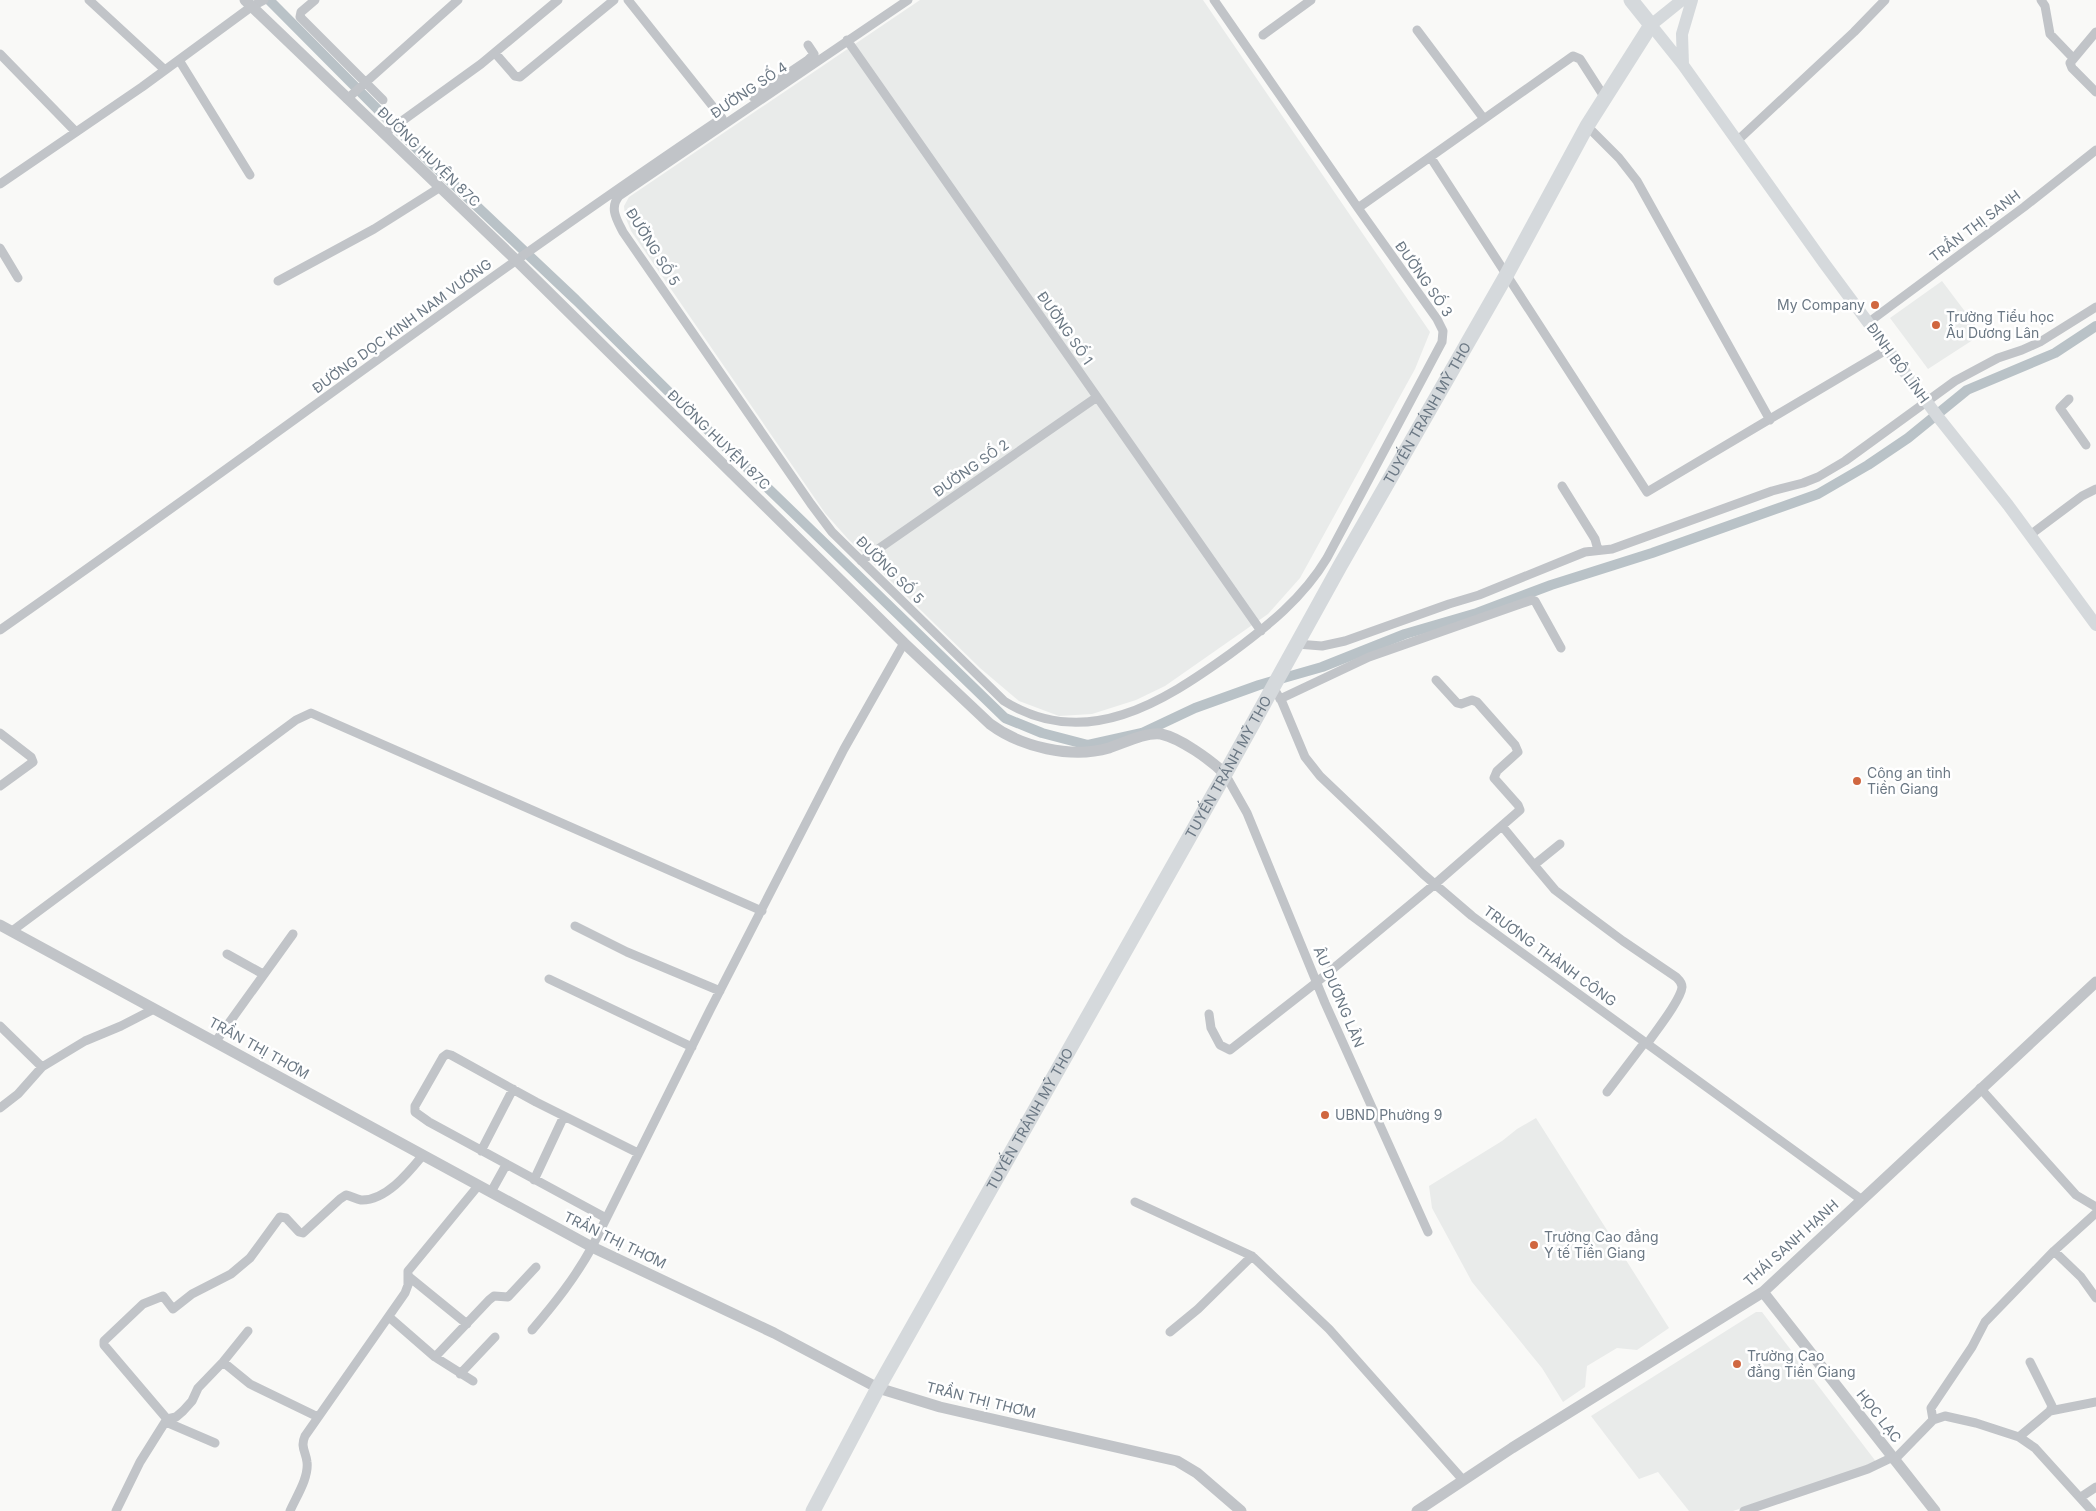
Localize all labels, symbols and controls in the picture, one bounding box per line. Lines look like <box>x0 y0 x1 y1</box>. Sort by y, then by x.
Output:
street label: ĐƯỜNG SỐ 4 <box>706 55 790 121</box>
street label: ĐƯỜNG HUYỆN 87C <box>374 103 484 210</box>
street label: TRẦN THỊ SANH <box>1924 184 2023 265</box>
street label: ĐƯỜNG SỐ 5 <box>623 203 687 289</box>
street label: ĐƯỜNG SỐ 3 <box>1392 236 1459 320</box>
street label: ĐƯỜNG DỌC KINH NAM VƯƠNG <box>309 255 495 396</box>
street label: ĐƯỜNG SỐ 1 <box>1034 286 1099 368</box>
place label: My Company <box>1777 296 1865 313</box>
marker: My Company <box>1869 299 1881 311</box>
place label: Trường Tiểu học Âu Dương Lân <box>1946 308 2054 341</box>
street label: ĐINH BỘ LĨNH <box>1864 319 1933 406</box>
marker: Trường Tiểu học Âu Dương Lân <box>1930 319 1942 331</box>
street label: TUYẾN TRÁNH MỸ THO <box>1380 339 1474 487</box>
street label: ĐƯỜNG HUYỆN 87C <box>664 386 774 493</box>
street label: ĐƯỜNG SỐ 2 <box>928 433 1012 500</box>
street label: ĐƯỜNG SỐ 5 <box>853 530 930 607</box>
street label: TUYẾN TRÁNH MỸ THO <box>1181 693 1275 841</box>
place label: Công an tỉnh Tiền Giang <box>1867 764 1951 797</box>
marker: Công an tỉnh Tiền Giang <box>1851 775 1863 787</box>
street label: TRƯƠNG THÀNH CÔNG <box>1481 902 1620 1009</box>
street label: ÂU DƯƠNG LÂN <box>1311 944 1368 1050</box>
street label: TRẦN THỊ THƠM <box>206 1010 314 1082</box>
street label: TUYẾN TRÁNH MỸ THO <box>983 1045 1077 1193</box>
place label: UBND Phường 9 <box>1335 1106 1442 1123</box>
marker: UBND Phường 9 <box>1319 1109 1331 1121</box>
street label: THÁI SANH HẠNH <box>1740 1196 1841 1290</box>
street label: TRẦN THỊ THƠM <box>561 1205 671 1272</box>
place label: Trường Cao đẳng Y tế Tiền Giang <box>1544 1228 1659 1261</box>
marker: Trường Cao đẳng Y tế Tiền Giang <box>1528 1239 1540 1251</box>
place label: Trường Cao đẳng Tiền Giang <box>1747 1347 1856 1380</box>
marker: Trường Cao đẳng Tiền Giang <box>1731 1358 1743 1370</box>
street label: TRẦN THỊ THƠM <box>925 1375 1038 1421</box>
street label: HỌC LẠC <box>1853 1386 1905 1446</box>

